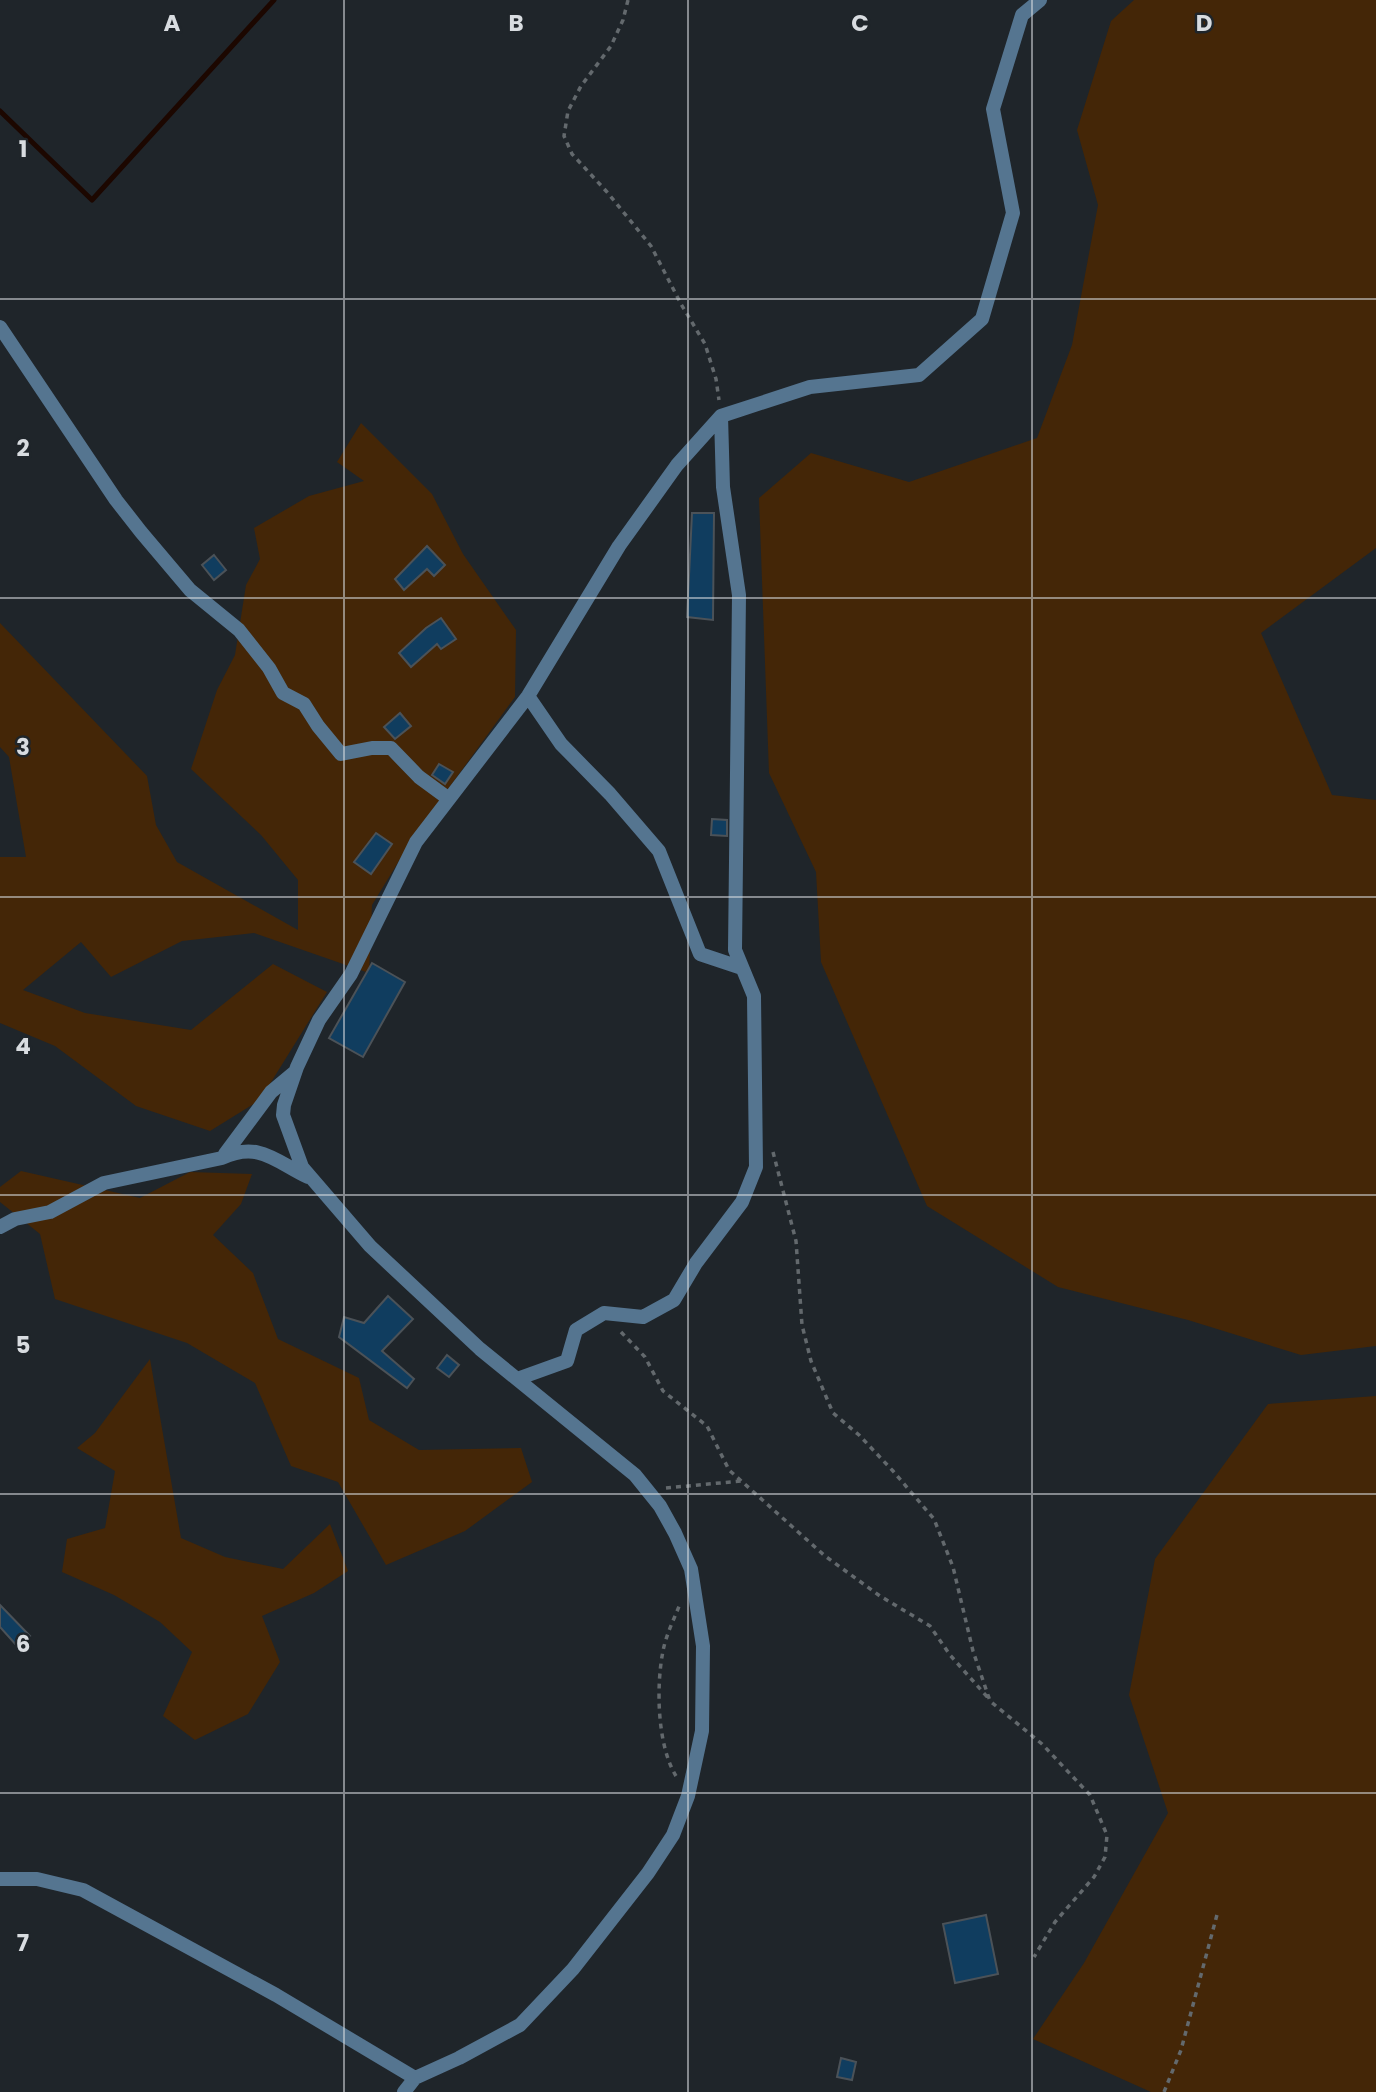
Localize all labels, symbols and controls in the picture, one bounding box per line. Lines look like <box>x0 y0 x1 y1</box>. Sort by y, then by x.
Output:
text: A <box>164 7 181 39</box>
text: B <box>508 7 524 39</box>
text: C <box>851 7 869 39</box>
text: D <box>1196 7 1212 39</box>
text: 1 <box>19 133 27 165</box>
text: 2 <box>16 432 30 464</box>
text: 3 <box>16 731 30 763</box>
text: 4 <box>15 1030 31 1062</box>
text: 5 <box>16 1329 30 1361</box>
text: 6 <box>16 1628 30 1660</box>
text: 7 <box>17 1927 29 1959</box>

